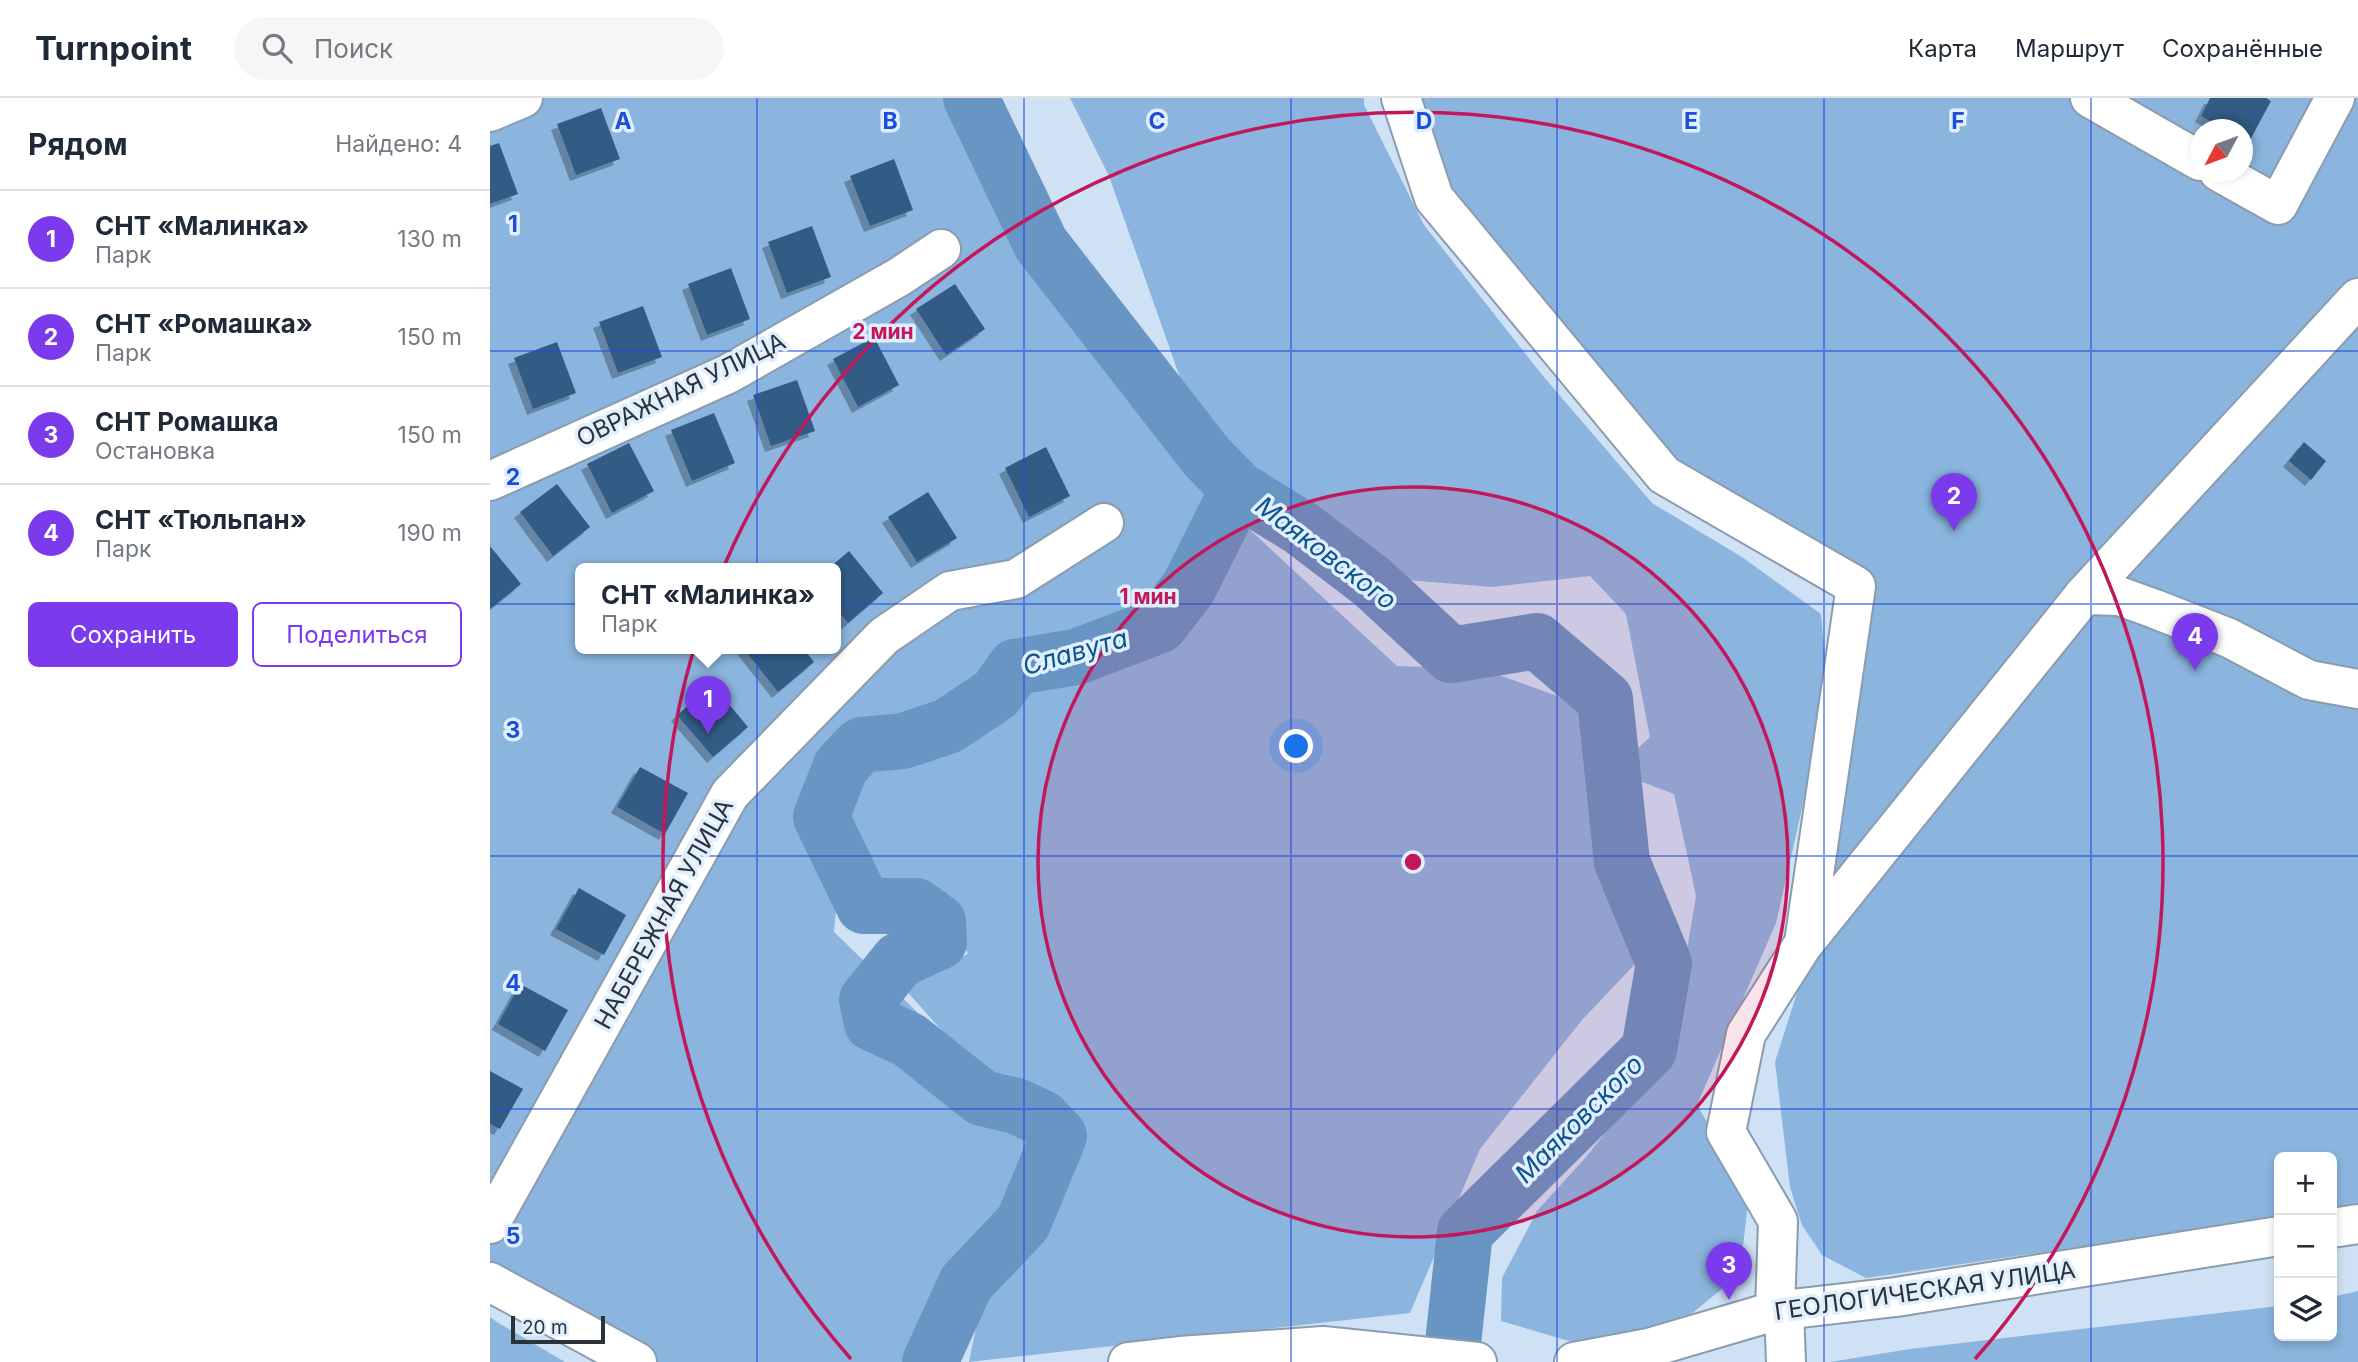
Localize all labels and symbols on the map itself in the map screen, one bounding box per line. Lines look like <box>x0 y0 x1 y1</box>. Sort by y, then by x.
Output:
text: A <box>614 107 632 135</box>
text: B <box>882 107 898 135</box>
text: C <box>1148 107 1166 135</box>
text: D <box>1416 107 1432 135</box>
text: E <box>1684 107 1698 135</box>
text: F <box>1951 107 1965 135</box>
north arrow <box>2190 119 2253 182</box>
text: 1 <box>508 210 518 238</box>
text: 2 мин <box>852 319 914 344</box>
street label: ОВРАЖНАЯ УЛИЦА <box>572 326 790 453</box>
text: 2 <box>506 463 520 491</box>
pin: 2 <box>1931 473 1977 531</box>
water label: Маяковского <box>1250 490 1403 616</box>
text: 1 мин <box>1119 584 1177 609</box>
pin: 4 <box>2172 613 2218 671</box>
water label: Славута <box>1019 622 1131 681</box>
pin: 1 <box>685 676 731 734</box>
text: 3 <box>506 716 520 744</box>
your location <box>1279 729 1313 763</box>
street label: НАБЕРЕЖНАЯ УЛИЦА <box>588 794 739 1034</box>
centre of rings <box>1401 850 1425 874</box>
text: 4 <box>505 969 521 997</box>
water label: Маяковского <box>1508 1048 1649 1189</box>
text: 5 <box>506 1222 520 1250</box>
pin: 3 <box>1706 1242 1752 1300</box>
street label: ГЕОЛОГИЧЕСКАЯ УЛИЦА <box>1773 1255 2077 1326</box>
scale bar <box>511 1313 606 1345</box>

